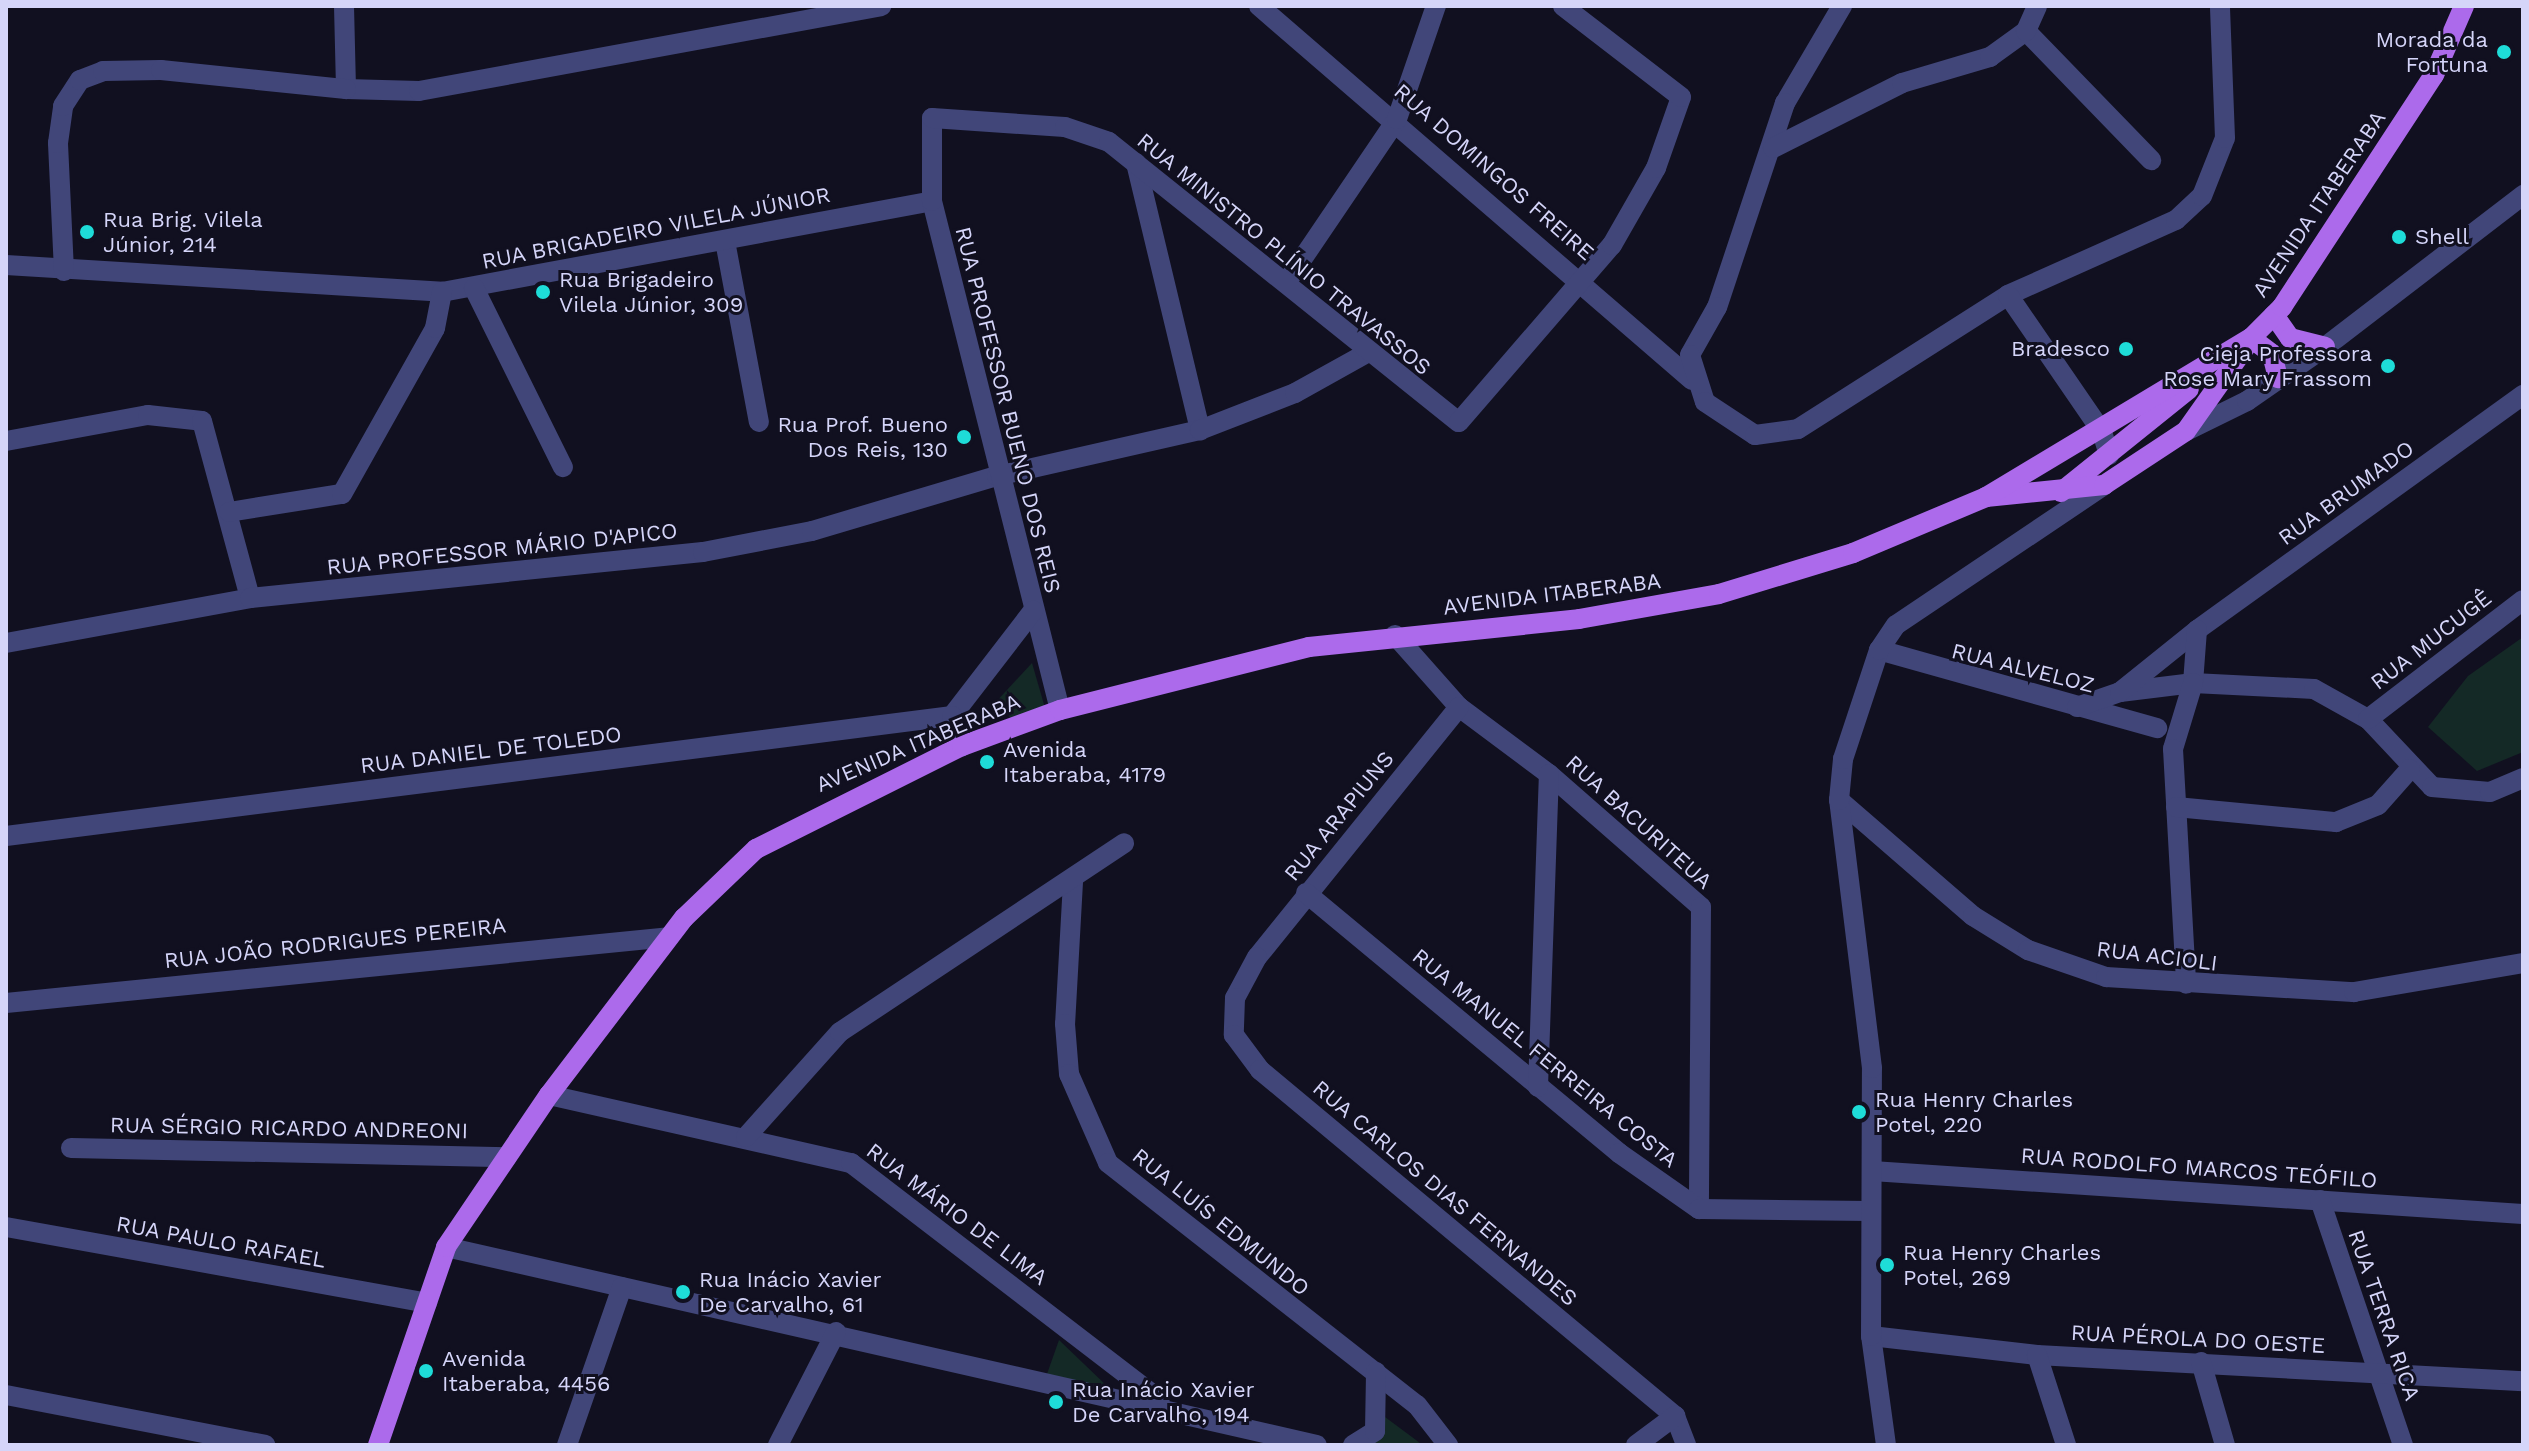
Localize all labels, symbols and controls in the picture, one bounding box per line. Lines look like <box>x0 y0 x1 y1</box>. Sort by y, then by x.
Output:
place label: Morada da Fortuna <box>2375 26 2488 78</box>
marker: Morada da Fortuna <box>2495 43 2513 61</box>
street label: RUA DOMINGOS FREIRE <box>1388 78 1600 266</box>
street label: AVENIDA ITABERABA <box>2247 105 2391 303</box>
street label: RUA MINISTRO PLÍNIO TRAVASSOS <box>1131 127 1437 381</box>
street label: RUA BRIGADEIRO VILELA JÚNIOR <box>478 181 834 275</box>
place label: Rua Brig. Vilela Júnior, 214 <box>103 206 264 258</box>
marker: Rua Brig. Vilela Júnior, 214 <box>78 223 96 241</box>
street label: RUA PROFESSOR BUENO DOS REIS <box>950 224 1066 596</box>
place label: Shell <box>2415 224 2469 250</box>
marker: Shell <box>2390 228 2408 246</box>
place label: Rua Brigadeiro Vilela Júnior, 309 <box>559 266 744 318</box>
marker: Rua Brigadeiro Vilela Júnior, 309 <box>534 283 552 301</box>
place label: Bradesco <box>2011 336 2110 362</box>
marker: Bradesco <box>2117 340 2135 358</box>
place label: Cieja Professora Rose Mary Frassom <box>2163 340 2372 392</box>
marker: Cieja Professora Rose Mary Frassom <box>2379 357 2397 375</box>
place label: Rua Prof. Bueno Dos Reis, 130 <box>777 411 948 462</box>
marker: Rua Prof. Bueno Dos Reis, 130 <box>955 428 973 446</box>
street label: RUA BRUMADO <box>2273 435 2419 551</box>
street label: RUA PROFESSOR MÁRIO D'APICO <box>325 517 679 581</box>
street label: AVENIDA ITABERABA <box>1441 567 1663 621</box>
street label: RUA MUCUGÊ <box>2365 584 2497 696</box>
street label: RUA ALVELOZ <box>1948 637 2098 699</box>
street label: AVENIDA ITABERABA <box>812 688 1024 798</box>
street label: RUA DANIEL DE TOLEDO <box>358 721 624 779</box>
place label: Avenida Itaberaba, 4179 <box>1003 736 1166 788</box>
street label: RUA ARAPIUNS <box>1278 745 1400 887</box>
street label: RUA BACURITEUA <box>1560 749 1718 895</box>
marker: Avenida Itaberaba, 4179 <box>978 753 996 771</box>
street label: RUA JOÃO RODRIGUES PEREIRA <box>162 912 508 974</box>
street label: RUA ACIOLI <box>2094 935 2220 977</box>
street label: RUA MANUEL FERREIRA COSTA <box>1406 942 1684 1174</box>
street label: RUA CARLOS DIAS FERNANDES <box>1307 1074 1583 1312</box>
place label: Rua Henry Charles Potel, 220 <box>1875 1086 2074 1138</box>
marker: Rua Henry Charles Potel, 220 <box>1850 1103 1868 1121</box>
street label: RUA SÉRGIO RICARDO ANDREONI <box>109 1112 469 1144</box>
street label: RUA MÁRIO DE LIMA <box>861 1137 1053 1291</box>
street label: RUA LUÍS EDMUNDO <box>1127 1142 1315 1302</box>
street label: RUA RODOLFO MARCOS TEÓFILO <box>2019 1142 2379 1194</box>
street label: RUA PAULO RAFAEL <box>114 1211 328 1273</box>
street label: RUA TERRA RICA <box>2342 1225 2426 1405</box>
place label: Rua Henry Charles Potel, 269 <box>1903 1239 2102 1290</box>
marker: Rua Henry Charles Potel, 269 <box>1878 1256 1896 1274</box>
place label: Rua Inácio Xavier De Carvalho, 61 <box>699 1266 882 1318</box>
marker: Rua Inácio Xavier De Carvalho, 61 <box>674 1283 692 1301</box>
street label: RUA PÉROLA DO OESTE <box>2069 1319 2327 1359</box>
place label: Avenida Itaberaba, 4456 <box>442 1345 610 1396</box>
marker: Avenida Itaberaba, 4456 <box>417 1362 435 1380</box>
place label: Rua Inácio Xavier De Carvalho, 194 <box>1072 1376 1255 1428</box>
marker: Rua Inácio Xavier De Carvalho, 194 <box>1047 1393 1065 1411</box>

